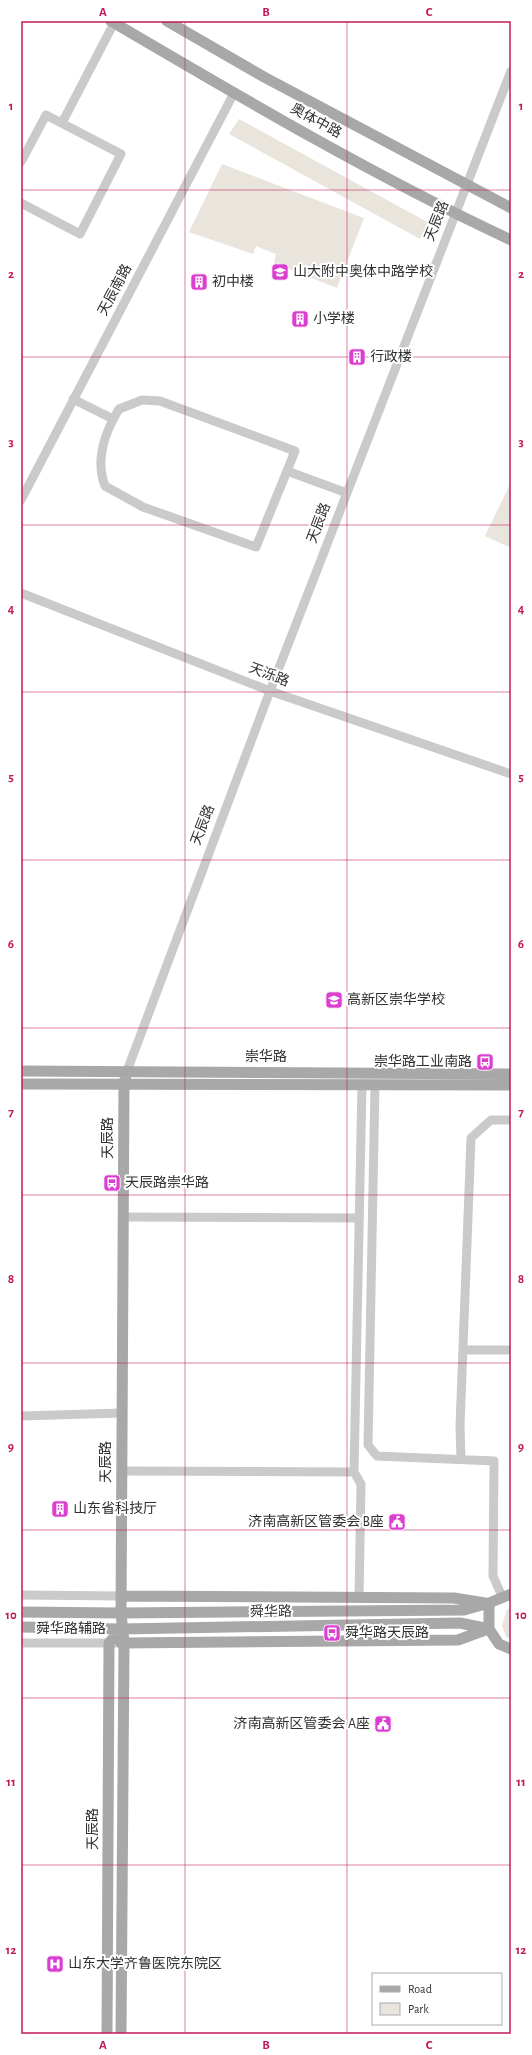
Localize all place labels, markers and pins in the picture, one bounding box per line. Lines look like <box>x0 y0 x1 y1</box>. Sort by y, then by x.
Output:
school or university icon: 山大附中奥体中路学校 <box>270 262 290 282</box>
place label: 山大附中奥体中路学校 <box>293 263 433 279</box>
building icon: 初中楼 <box>189 272 209 292</box>
place label: 初中楼 <box>212 274 254 289</box>
building icon: 小学楼 <box>290 309 310 329</box>
place label: 小学楼 <box>313 311 355 326</box>
building icon: 行政楼 <box>347 347 367 367</box>
place label: 行政楼 <box>370 349 412 364</box>
school or university icon: 高新区崇华学校 <box>324 990 344 1010</box>
place label: 高新区崇华学校 <box>347 991 445 1007</box>
bus stop icon: 崇华路工业南路 <box>475 1052 495 1072</box>
place label: 崇华路工业南路 <box>374 1053 472 1069</box>
bus stop icon: 天辰路崇华路 <box>102 1173 122 1193</box>
place label: 天辰路崇华路 <box>125 1174 209 1190</box>
building icon: 山东省科技厅 <box>50 1499 70 1519</box>
place label: 山东省科技厅 <box>73 1501 157 1516</box>
public building icon: 济南高新区管委会 B座 <box>387 1512 407 1532</box>
place label: 济南高新区管委会 B座 <box>248 1514 384 1529</box>
bus stop icon: 舜华路天辰路 <box>322 1623 342 1643</box>
place label: 舜华路天辰路 <box>345 1624 429 1640</box>
public building icon: 济南高新区管委会 A座 <box>373 1714 393 1734</box>
place label: 济南高新区管委会 A座 <box>234 1716 370 1731</box>
hospital icon: 山东大学齐鲁医院东院区 <box>45 1954 65 1974</box>
place label: 山东大学齐鲁医院东院区 <box>68 1956 222 1971</box>

